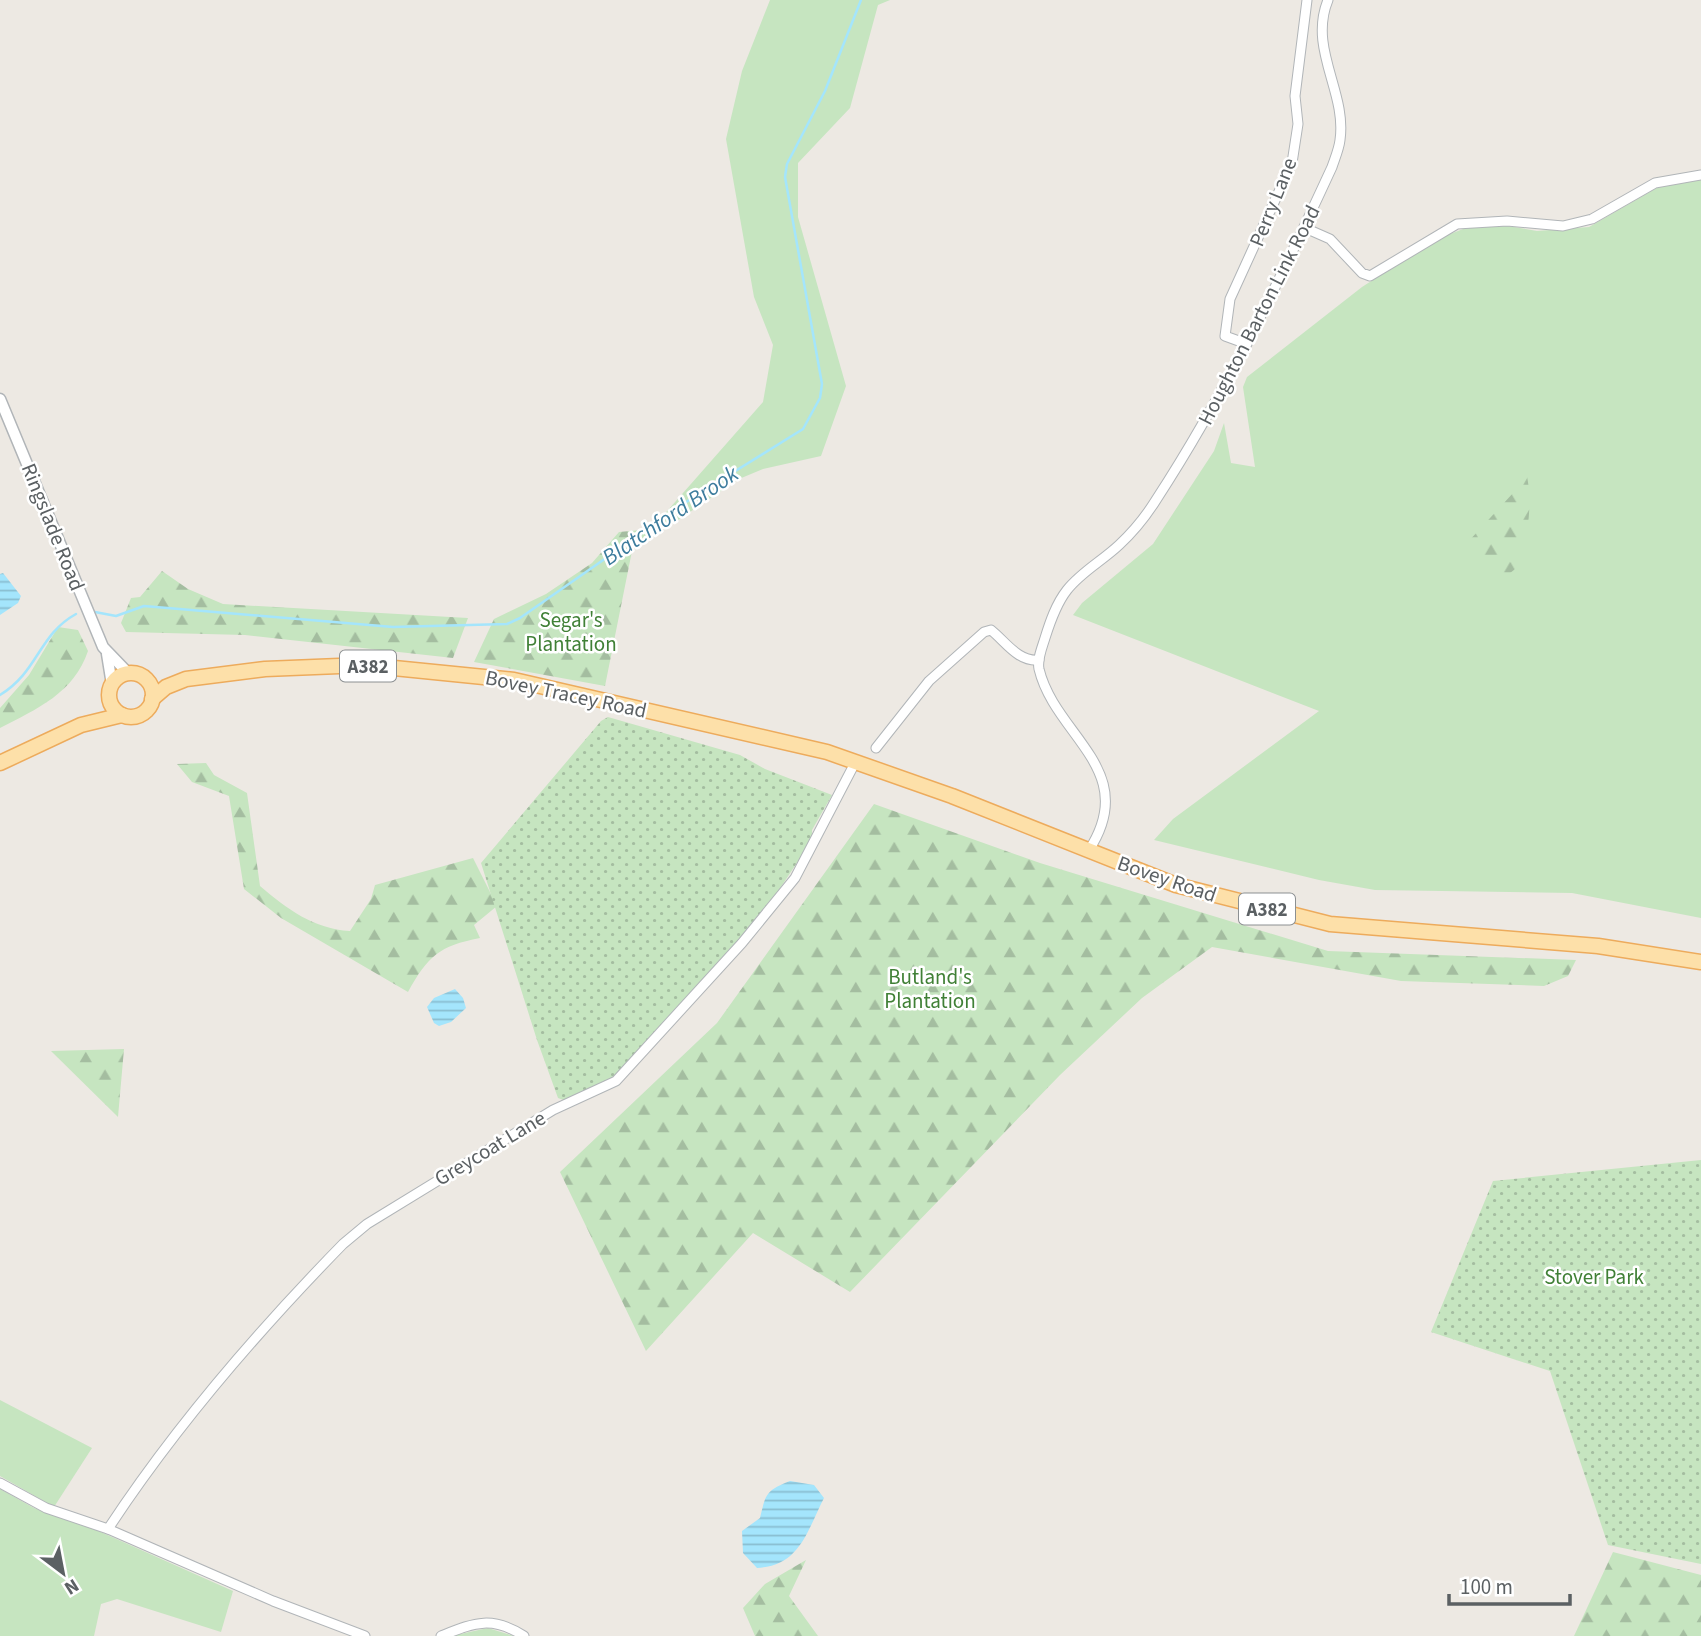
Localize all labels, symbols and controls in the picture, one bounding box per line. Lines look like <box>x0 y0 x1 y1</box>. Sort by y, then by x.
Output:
street label: Perry Lane <box>1242 153 1304 251</box>
street label: Houghton Barton Link Road <box>1190 200 1328 430</box>
water label: Blatchford Brook <box>595 457 746 573</box>
street label: Ringslade Road <box>14 459 92 595</box>
park label: Segar's Plantation <box>525 605 617 659</box>
road number: A382 <box>340 650 396 681</box>
street label: Bovey Tracey Road <box>483 662 649 726</box>
street label: Bovey Road <box>1113 848 1221 910</box>
road number: A382 <box>1239 894 1295 925</box>
park label: Butland's Plantation <box>884 962 976 1016</box>
street label: Greycoat Lane <box>429 1103 551 1193</box>
park label: Stover Park <box>1544 1262 1644 1292</box>
north arrow <box>28 1538 98 1608</box>
scale bar <box>1449 1562 1570 1606</box>
text: N <box>59 1571 84 1601</box>
text: 100 m <box>1460 1572 1513 1602</box>

